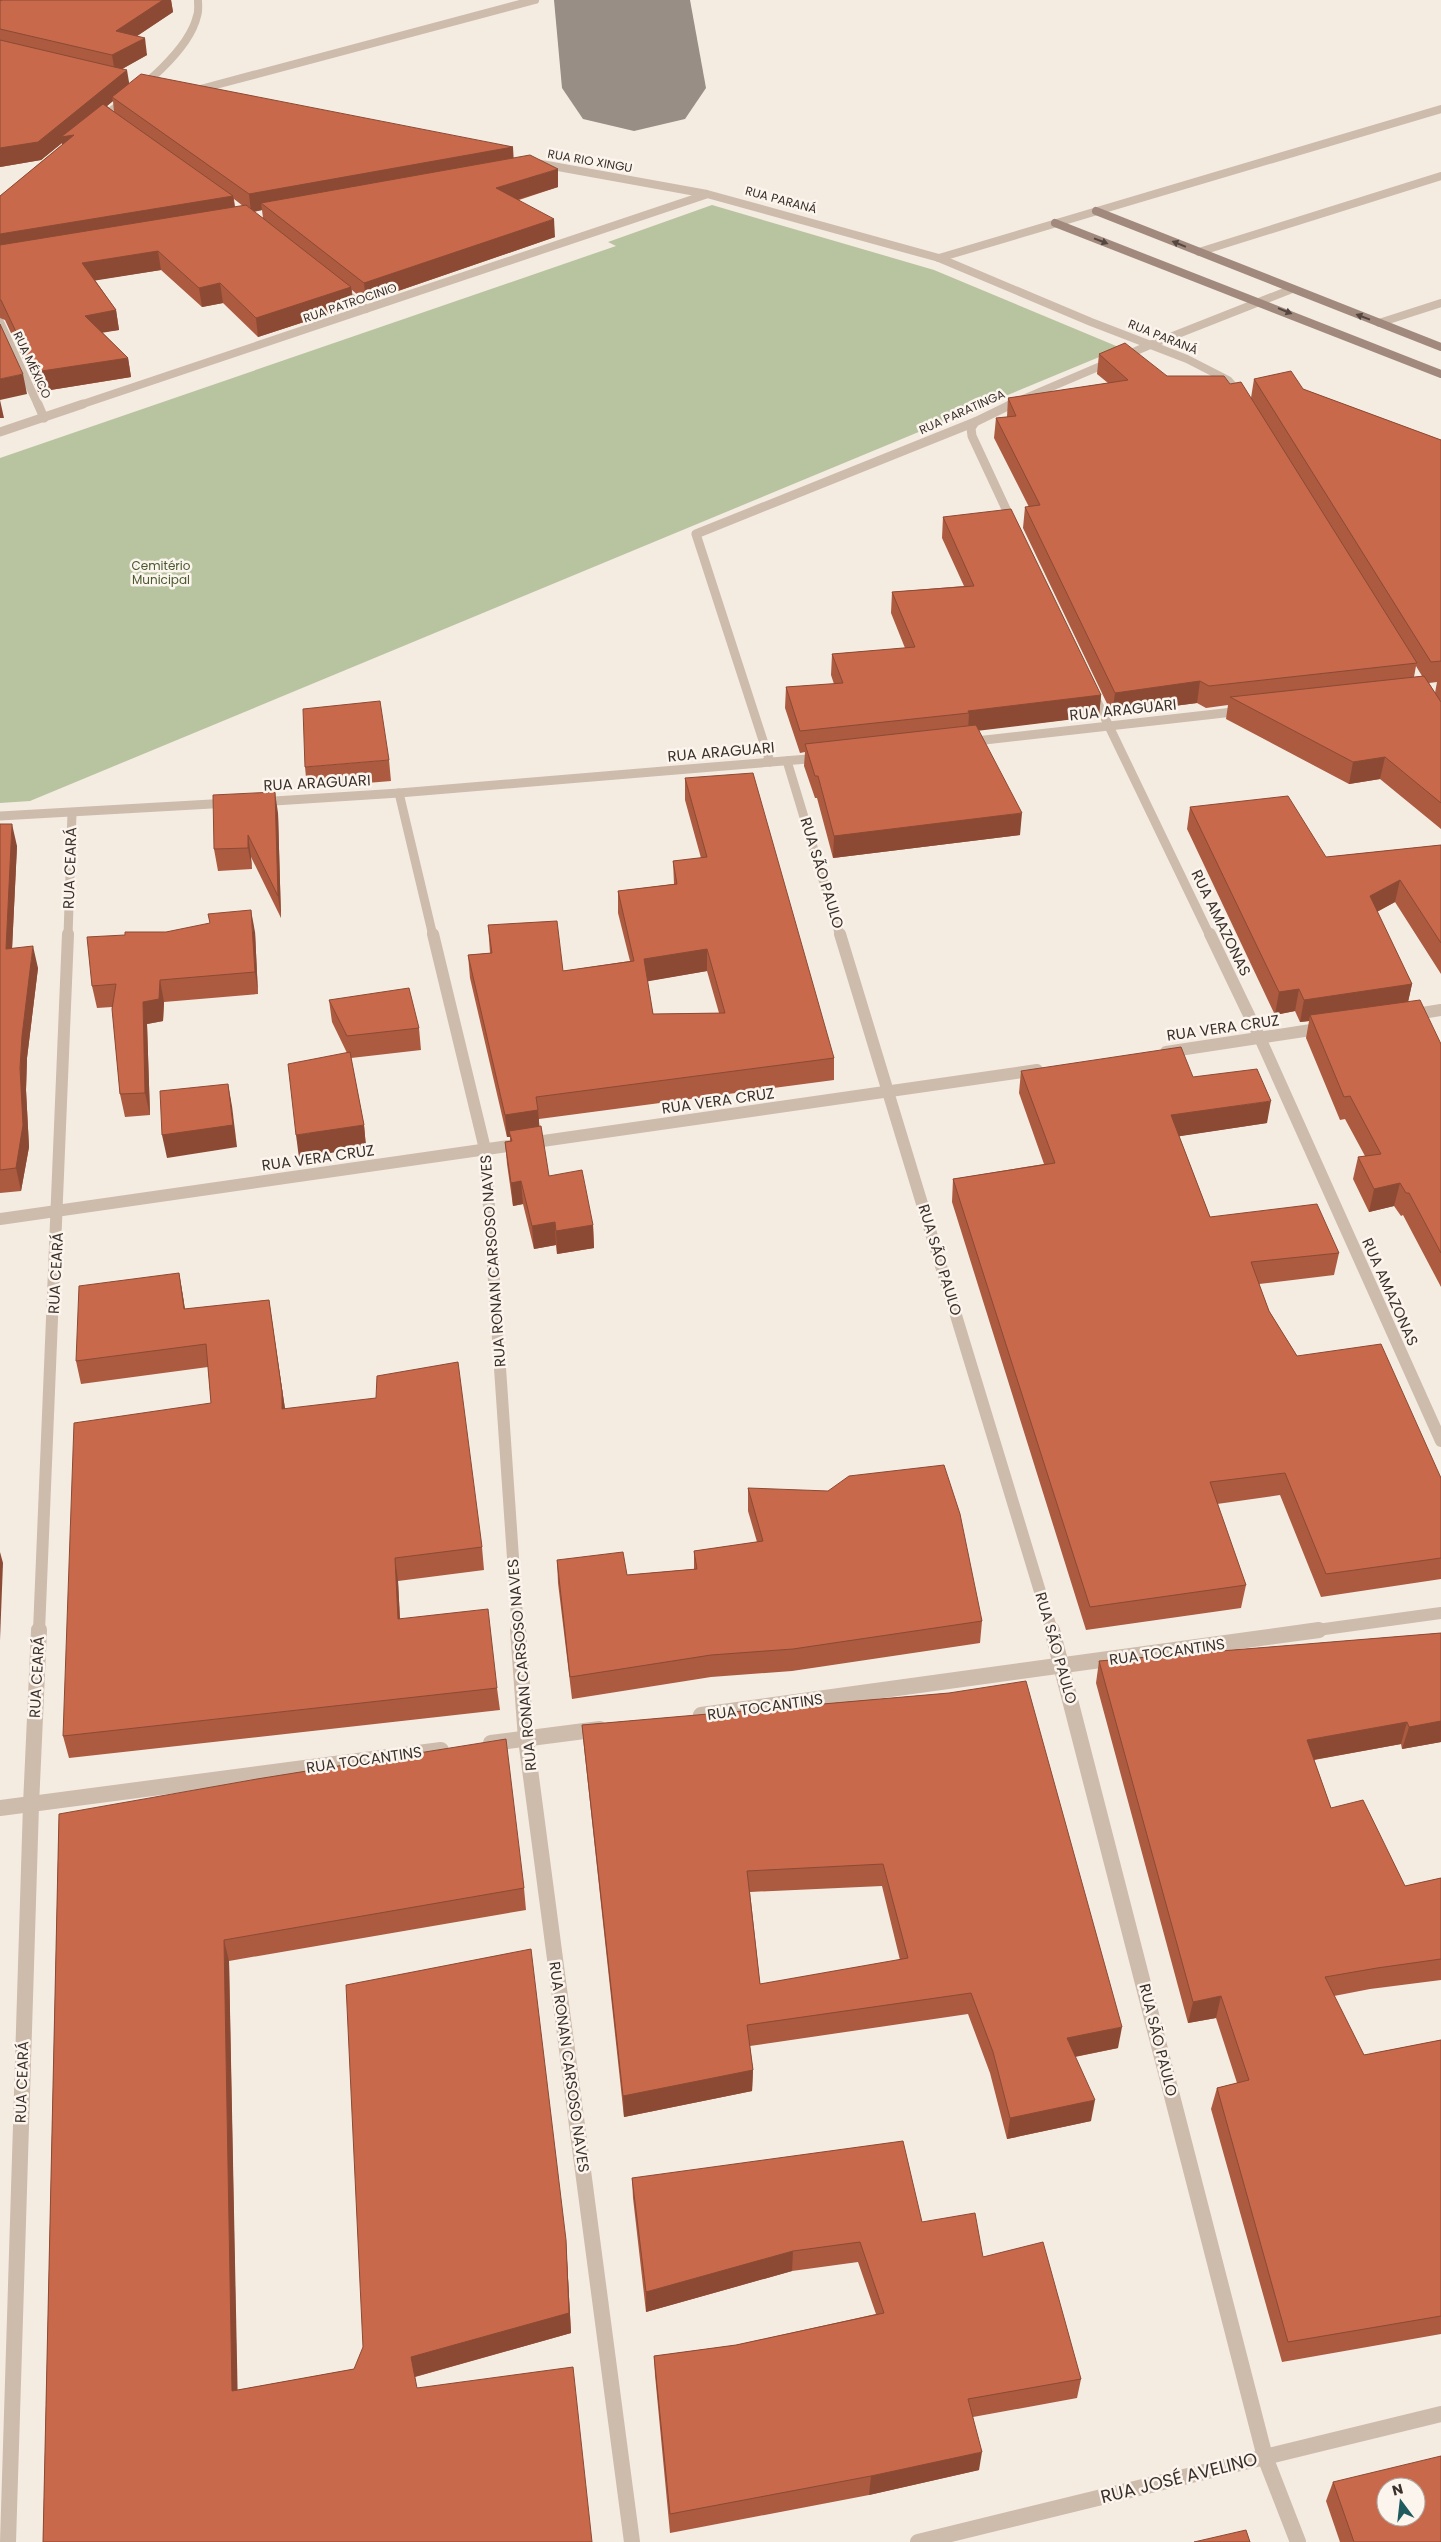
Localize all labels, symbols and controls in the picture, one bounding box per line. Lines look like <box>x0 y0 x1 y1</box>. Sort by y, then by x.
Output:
street label: RUA RIO XINGU <box>546 145 634 176</box>
street label: RUA PARANÁ <box>743 182 819 217</box>
one-way arrow <box>1094 237 1109 245</box>
one-way arrow <box>1172 240 1186 248</box>
street label: RUA PATROCINIO <box>301 279 399 327</box>
one-way arrow <box>1278 308 1292 316</box>
one-way arrow <box>1355 313 1370 321</box>
street label: RUA PARANÁ <box>1126 315 1201 358</box>
street label: RUA MÉXICO <box>9 328 55 401</box>
street label: RUA PARATINGA <box>916 385 1007 438</box>
park label: Cemitério Municipal <box>132 557 191 588</box>
street label: RUA ARAGUARI <box>1068 693 1177 726</box>
street label: RUA ARAGUARI <box>667 736 775 767</box>
street label: RUA ARAGUARI <box>263 769 371 796</box>
street label: RUA SÃO PAULO <box>796 815 849 931</box>
street label: RUA CEARÁ <box>58 827 81 909</box>
street label: RUA AMAZONAS <box>1187 866 1256 979</box>
street label: RUA VERA CRUZ <box>1165 1009 1281 1046</box>
street label: RUA VERA CRUZ <box>660 1082 776 1119</box>
street label: RUA VERA CRUZ <box>260 1139 376 1176</box>
street label: RUA RONAN CARSOSO NAVES <box>475 1154 510 1368</box>
street label: RUA SÃO PAULO <box>914 1202 967 1318</box>
street label: RUA CEARÁ <box>43 1231 68 1314</box>
street label: RUA AMAZONAS <box>1357 1235 1424 1349</box>
street label: RUA RONAN CARSOSO NAVES <box>502 1558 541 1772</box>
street label: RUA SÃO PAULO <box>1031 1590 1083 1706</box>
street label: RUA TOCANTINS <box>1108 1633 1226 1670</box>
street label: RUA CEARÁ <box>24 1635 49 1718</box>
street label: RUA TOCANTINS <box>706 1688 824 1725</box>
street label: RUA TOCANTINS <box>305 1741 423 1778</box>
street label: RUA RONAN CARSOSO NAVES <box>544 1960 595 2174</box>
street label: RUA SÃO PAULO <box>1134 1981 1183 2099</box>
street label: RUA CEARÁ <box>10 2041 33 2123</box>
street label: RUA JOSÉ AVELINO <box>1098 2446 1260 2509</box>
north arrow <box>1376 2477 1426 2527</box>
text: N <box>1390 2478 1405 2500</box>

